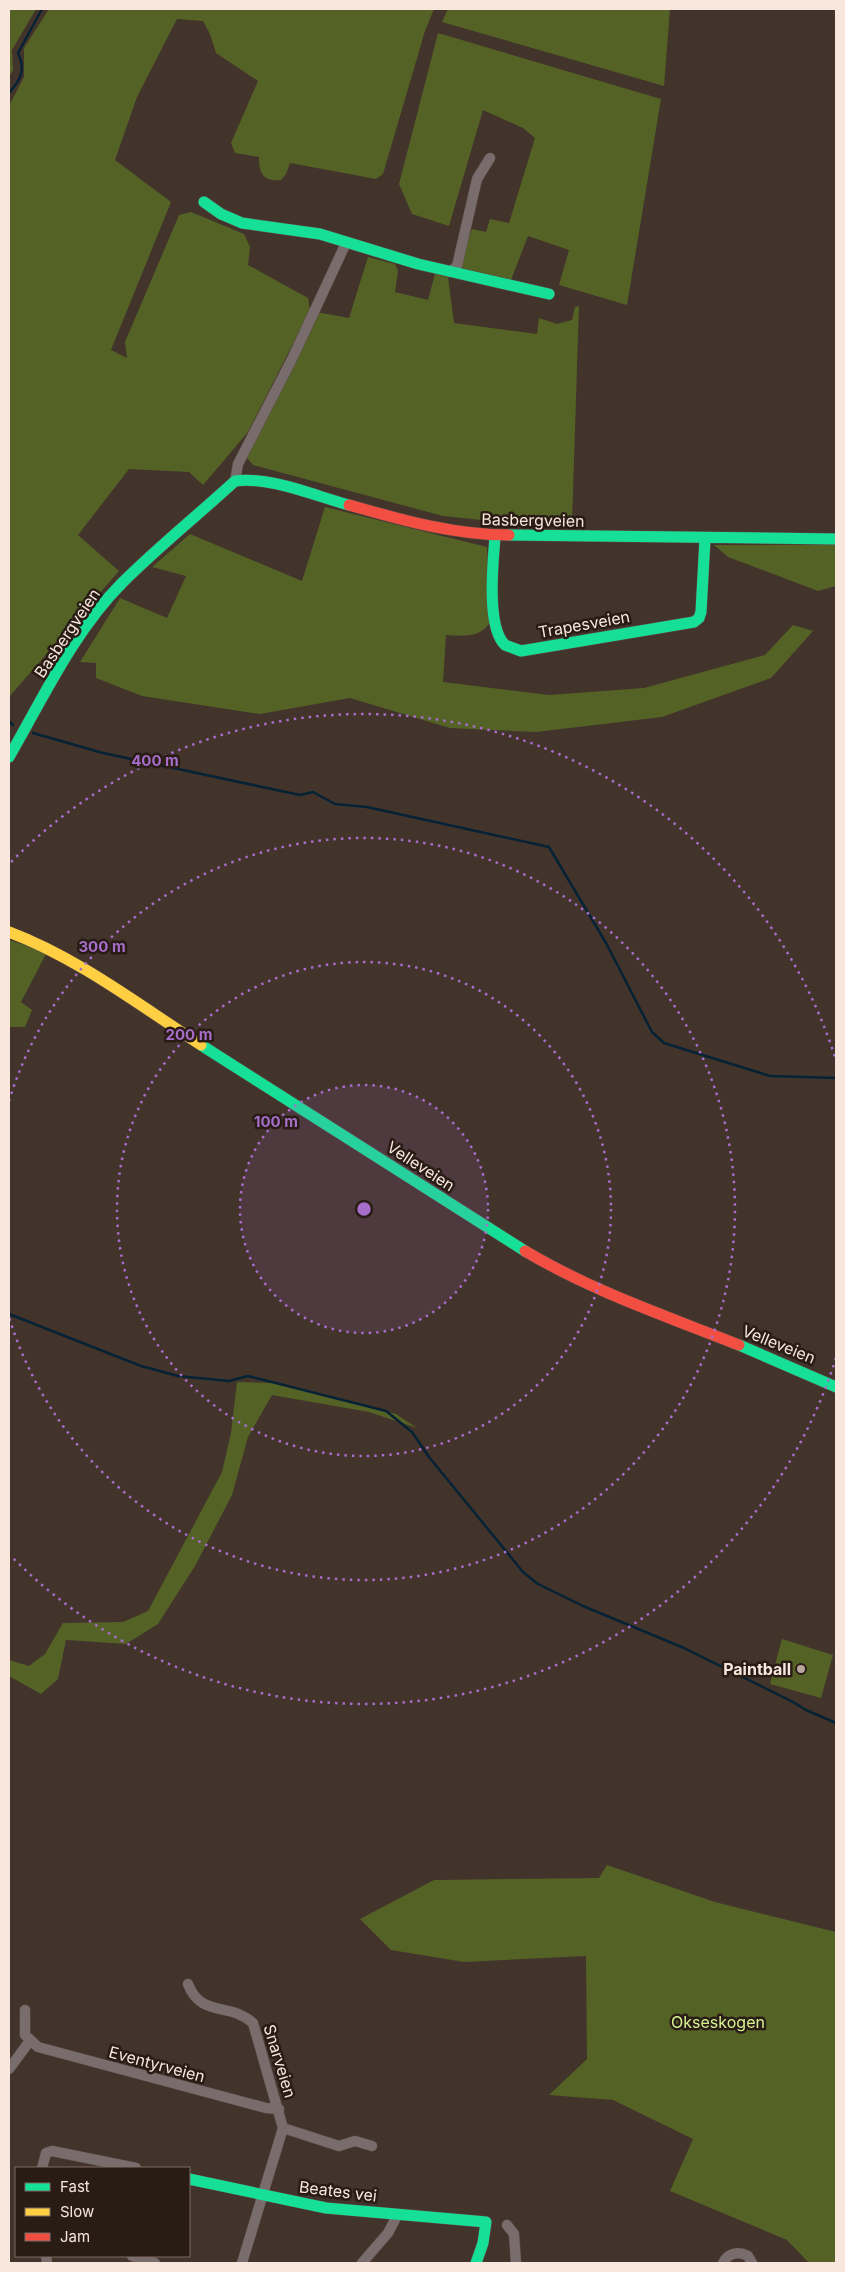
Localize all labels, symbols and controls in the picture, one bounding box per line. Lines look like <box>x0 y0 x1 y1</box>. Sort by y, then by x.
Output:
street label: Basbergveien <box>481 509 585 531</box>
street label: Basbergveien <box>30 585 104 681</box>
street label: Trapesveien <box>537 606 631 642</box>
text: 400 m <box>131 751 179 770</box>
text: 300 m <box>78 937 126 956</box>
text: 200 m <box>166 1025 212 1044</box>
text: 100 m <box>254 1112 298 1131</box>
street label: Velleveien <box>383 1137 459 1195</box>
centre of rings <box>355 1200 373 1218</box>
street label: Velleveien <box>740 1320 818 1368</box>
place label: Paintball <box>723 1659 791 1679</box>
marker: Paintball <box>795 1663 807 1675</box>
park label: Okseskogen <box>671 2012 765 2032</box>
street label: Snarveien <box>259 2022 301 2100</box>
street label: Eventyrveien <box>107 2042 207 2086</box>
legend <box>15 2167 190 2257</box>
street label: Beates vei <box>298 2176 378 2206</box>
text: Fast <box>60 2177 90 2196</box>
text: Slow <box>60 2202 94 2221</box>
text: Jam <box>60 2227 90 2246</box>

